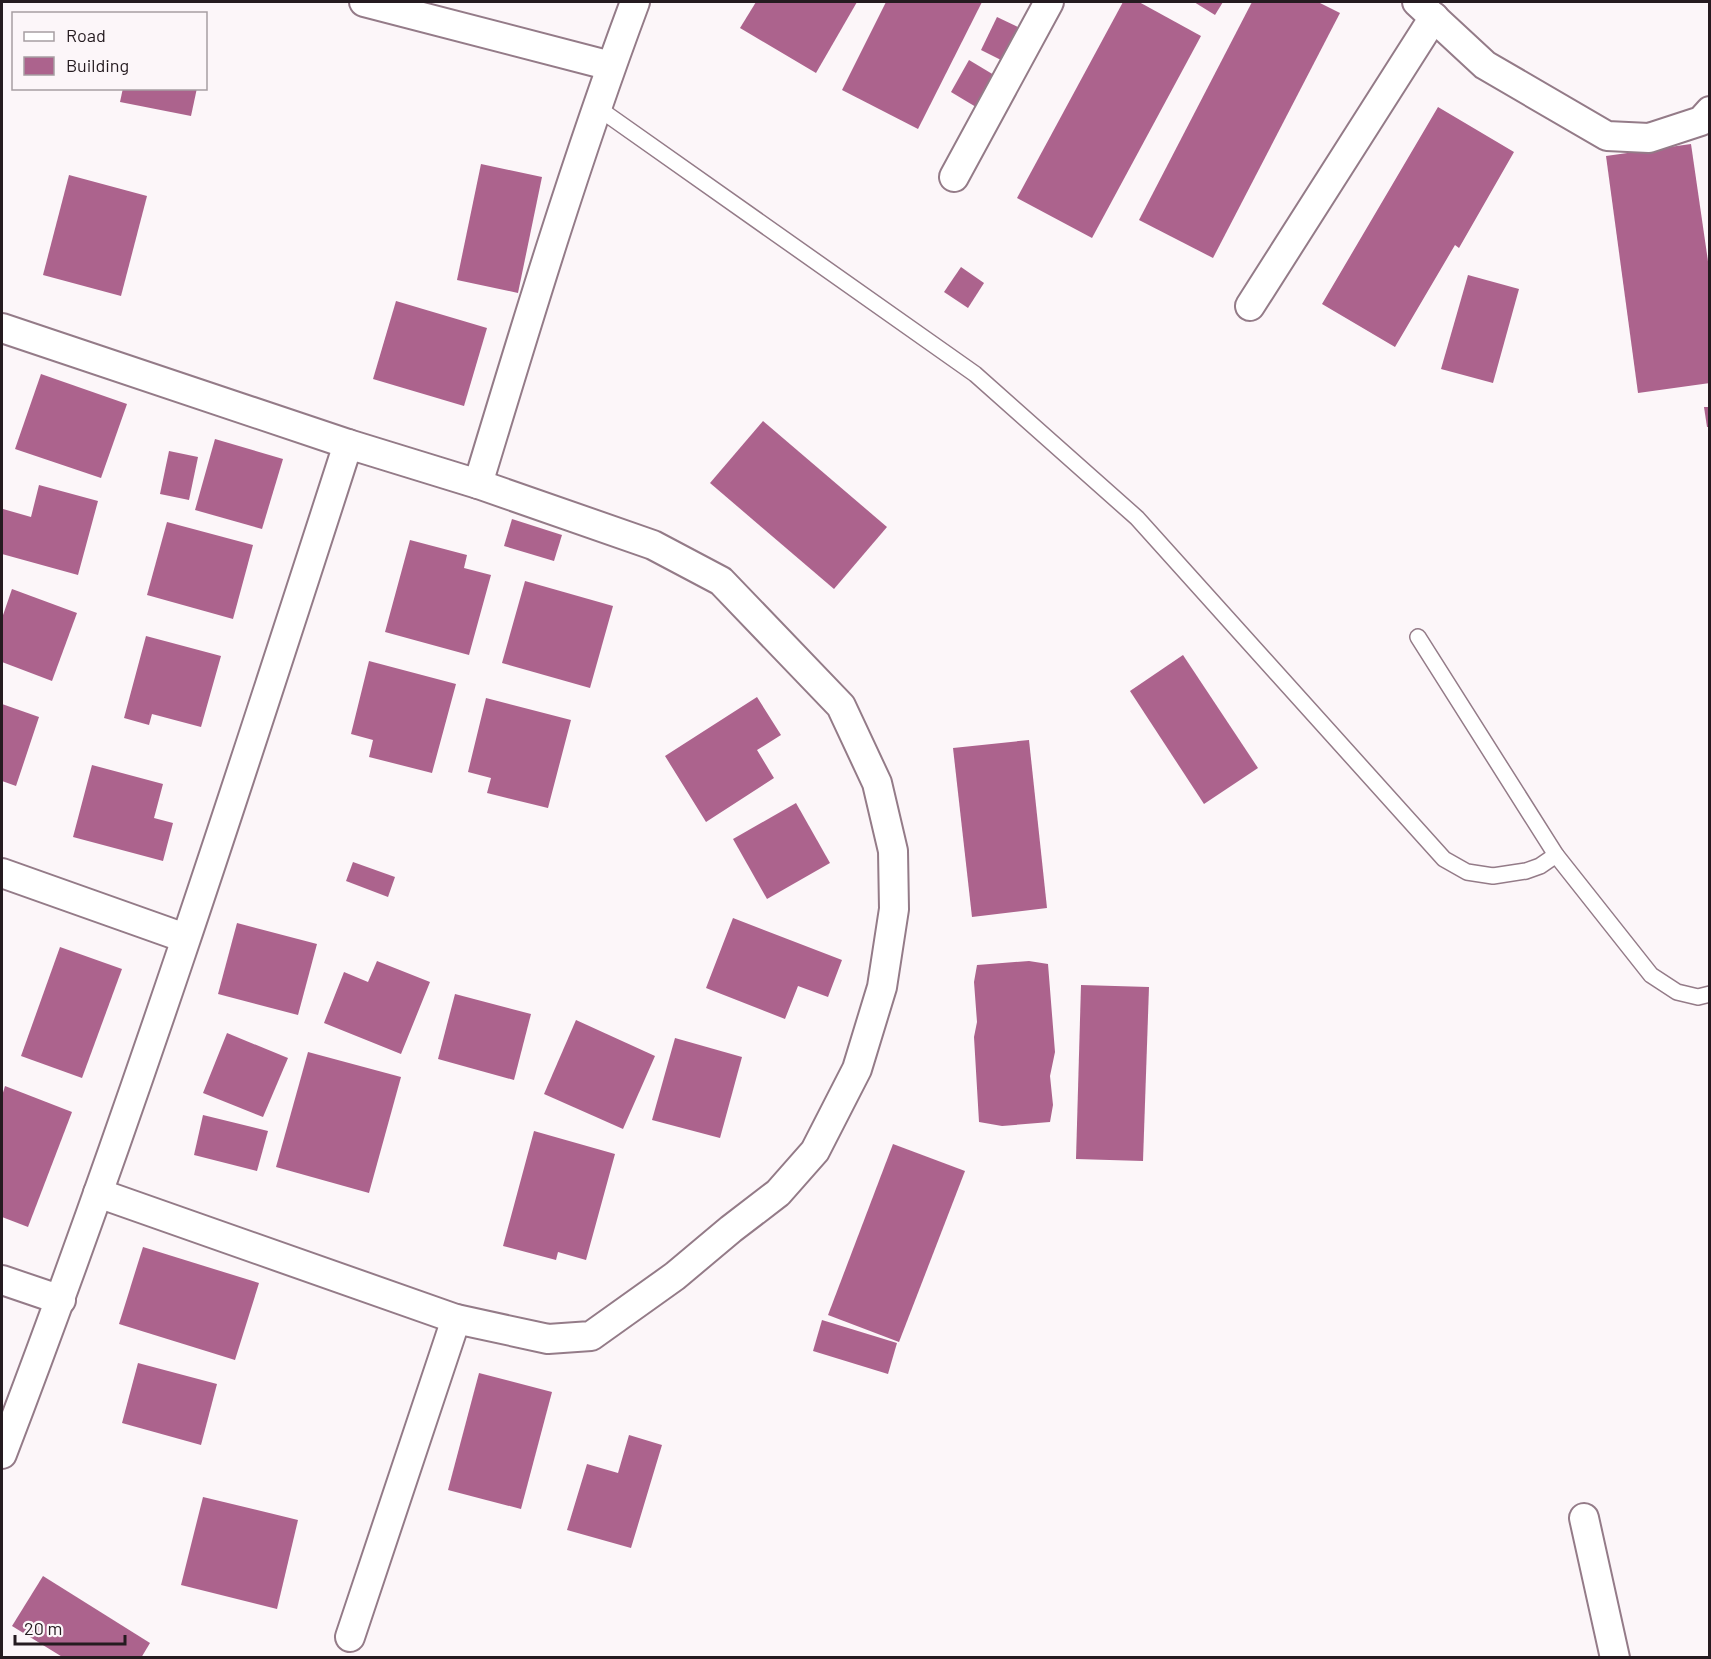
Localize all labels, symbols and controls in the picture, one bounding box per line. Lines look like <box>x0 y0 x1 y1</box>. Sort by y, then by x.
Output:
legend <box>12 12 207 90</box>
text: Road <box>66 24 106 46</box>
text: Building <box>66 54 129 76</box>
scale bar <box>15 1608 124 1646</box>
text: 20 m <box>24 1617 62 1639</box>

